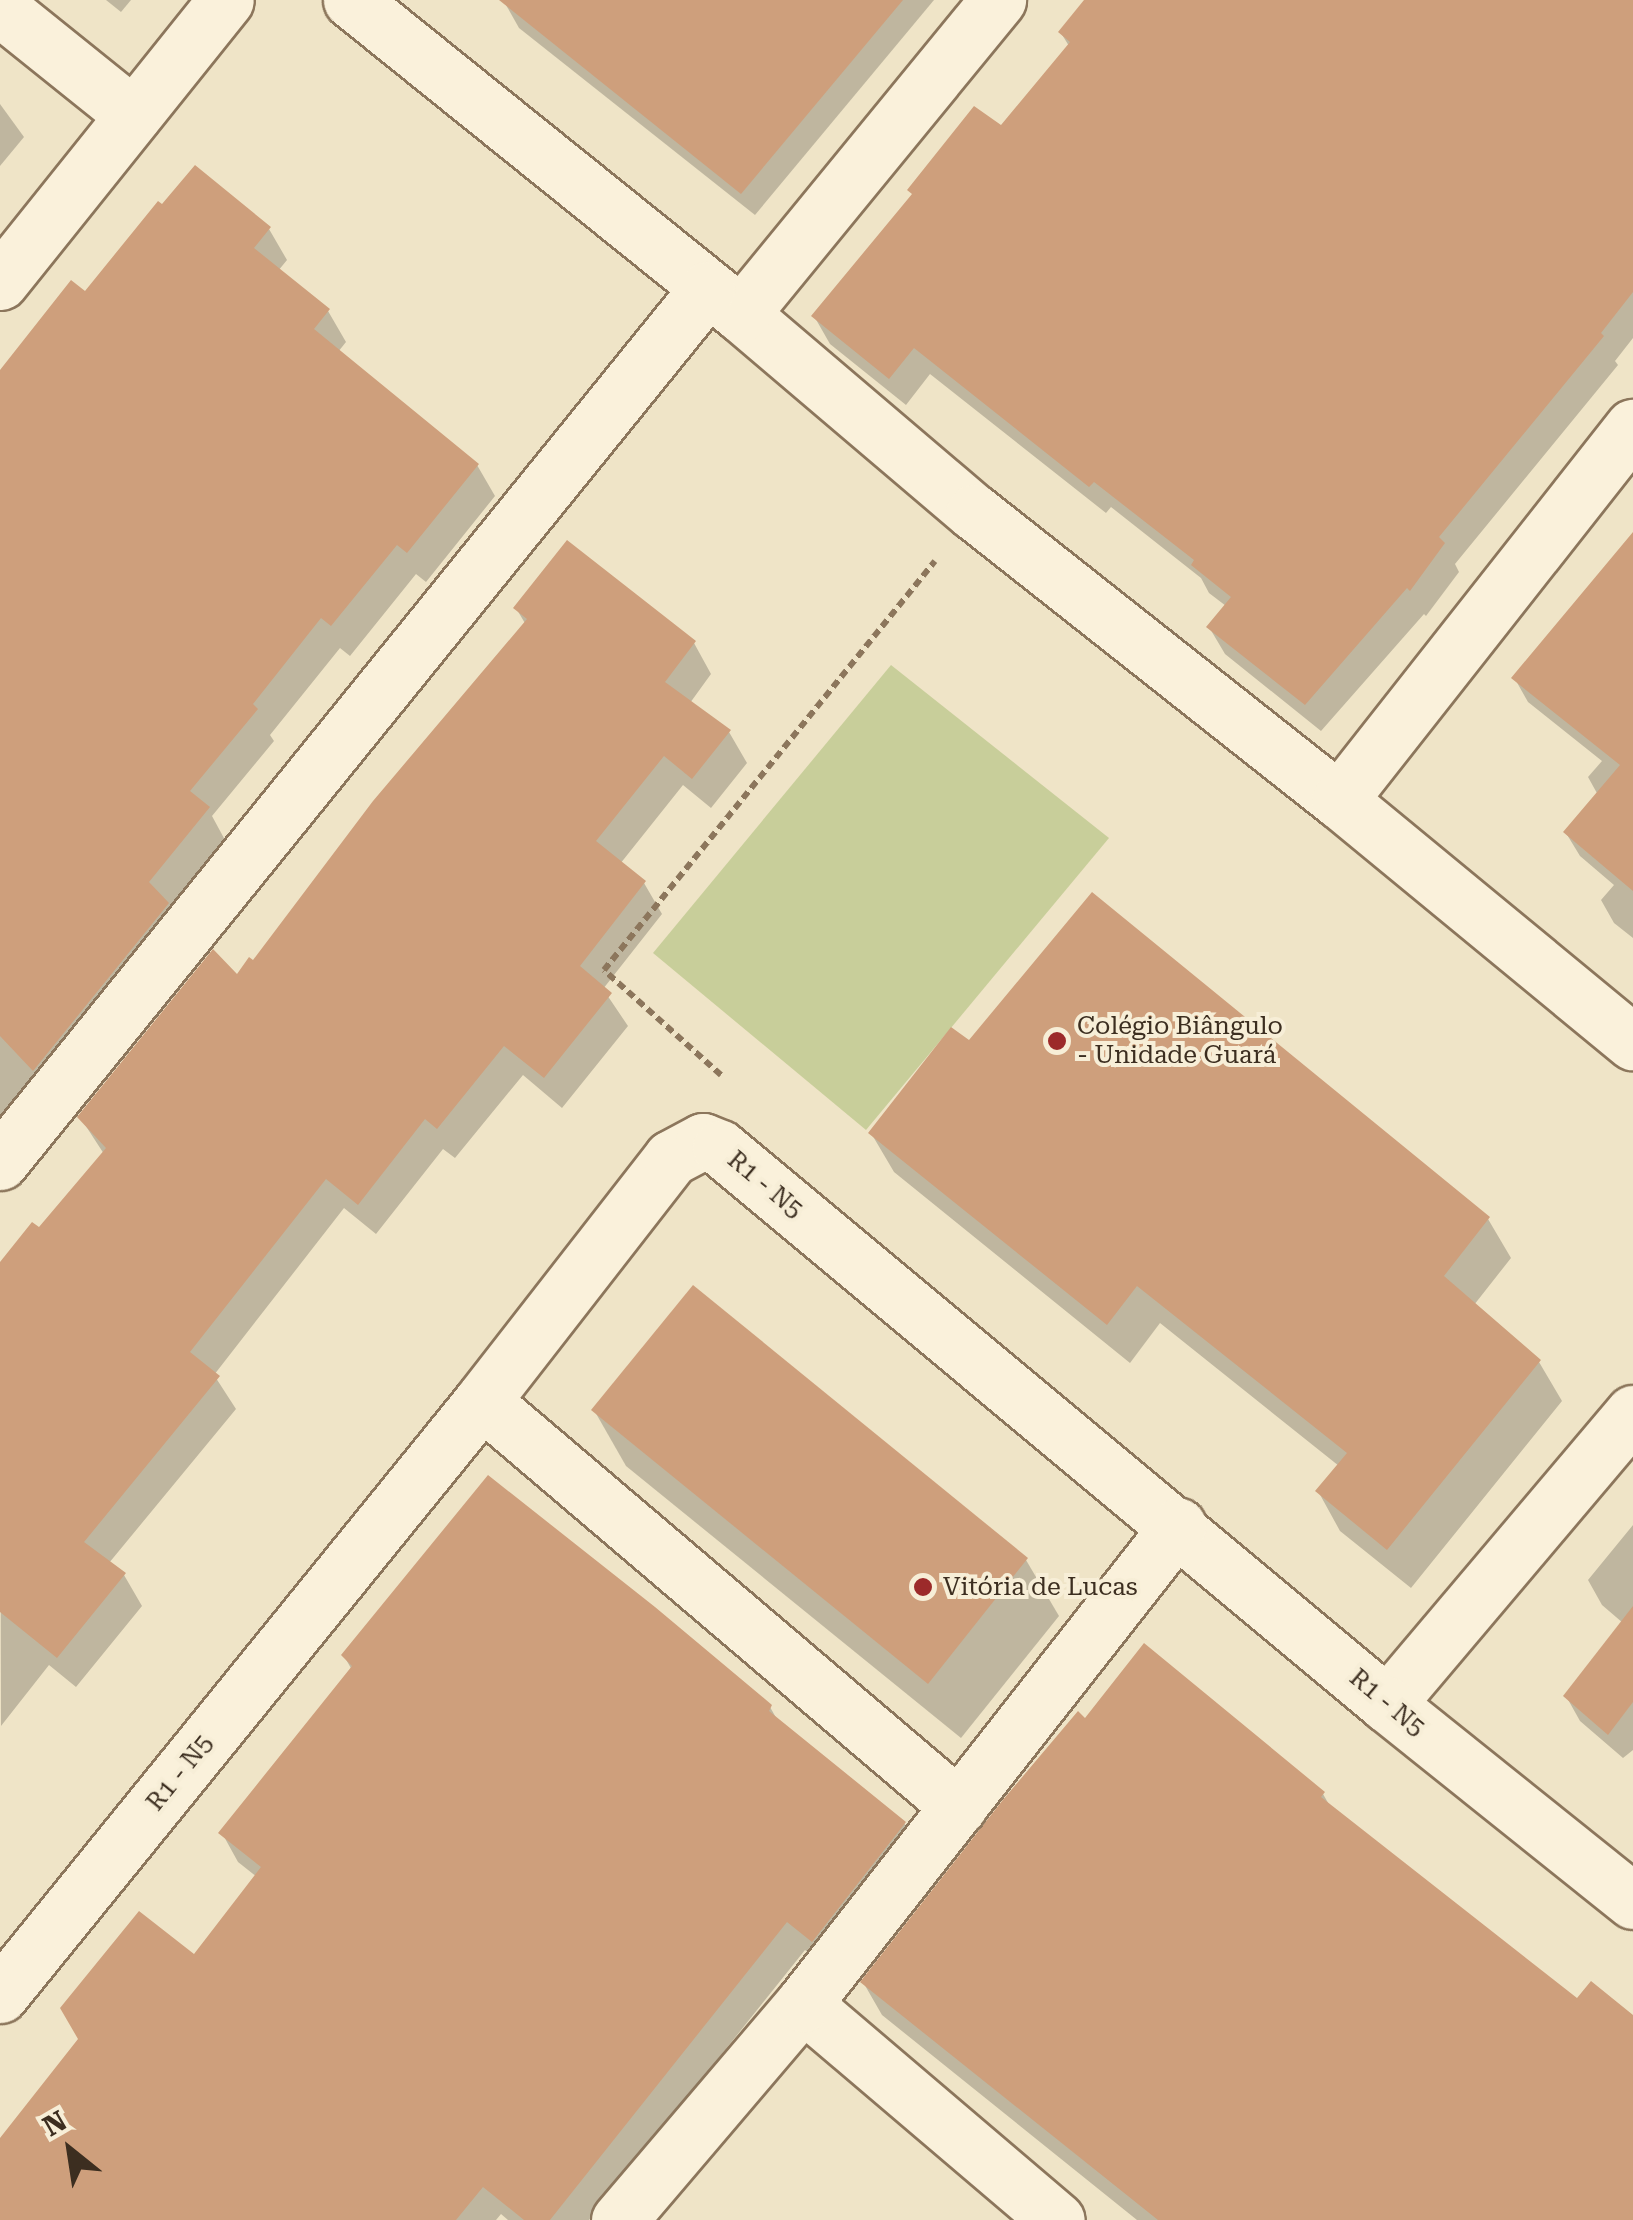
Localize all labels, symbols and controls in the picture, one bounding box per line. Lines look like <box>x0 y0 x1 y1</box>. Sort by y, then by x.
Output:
place label: Colégio Biângulo - Unidade Guará <box>1077 1012 1283 1071</box>
marker: Colégio Biângulo - Unidade Guará <box>1046 1030 1068 1052</box>
street label: R1 - N5 <box>721 1145 809 1225</box>
place label: Vitória de Lucas <box>943 1572 1138 1602</box>
marker: Vitória de Lucas <box>912 1576 934 1598</box>
street label: R1 - N5 <box>1343 1663 1431 1743</box>
street label: R1 - N5 <box>140 1729 220 1817</box>
north arrow <box>20 2100 120 2200</box>
text: N <box>37 2104 72 2143</box>

